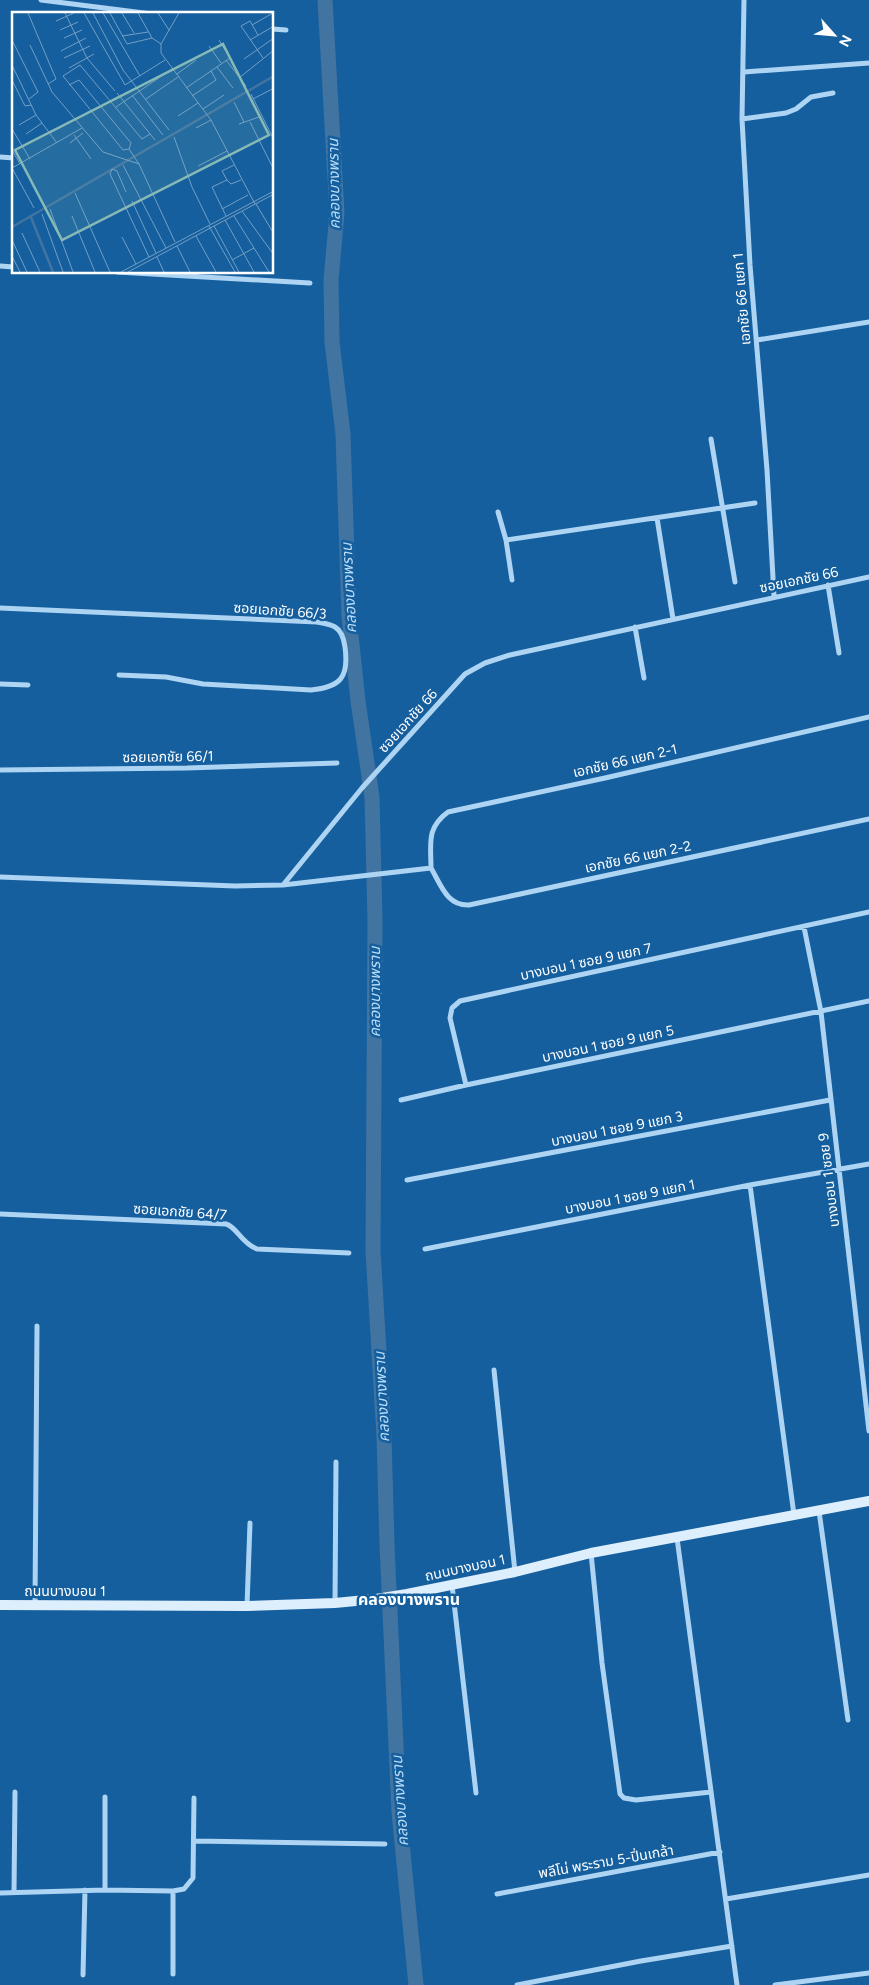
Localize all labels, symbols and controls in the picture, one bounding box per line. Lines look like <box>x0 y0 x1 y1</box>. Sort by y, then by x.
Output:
north arrow <box>809 10 859 60</box>
inset map <box>12 12 274 274</box>
text: N <box>835 32 855 49</box>
water label: คลองบางพราน <box>324 138 344 229</box>
street label: เอกชัย 66 แยก 1 <box>729 252 755 346</box>
water label: คลองบางพราน <box>338 541 360 634</box>
street label: ซอยเอกชัย 66 <box>758 563 840 597</box>
street label: ซอยเอกชัย 66/3 <box>233 599 327 623</box>
street label: ซอยเอกชัย 66 <box>375 686 441 756</box>
street label: เอกชัย 66 แยก 2-1 <box>571 741 679 781</box>
street label: ซอยเอกชัย 66/1 <box>122 748 214 766</box>
street label: เอกชัย 66 แยก 2-2 <box>583 837 693 877</box>
street label: บางบอน 1 ซอย 9 แยก 7 <box>519 940 654 984</box>
water label: คลองบางพราน <box>366 946 384 1037</box>
street label: บางบอน 1 ซอย 9 แยก 5 <box>541 1022 675 1066</box>
street label: บางบอน 1 ซอย 9 แยก 3 <box>550 1108 684 1150</box>
street label: บางบอน 1 ซอย 9 <box>815 1132 843 1228</box>
street label: บางบอน 1 ซอย 9 แยก 1 <box>564 1176 696 1218</box>
street label: ซอยเอกชัย 64/7 <box>133 1200 228 1224</box>
water label: คลองบางพราน <box>371 1350 393 1443</box>
street label: ถนนบางบอน 1 <box>423 1551 507 1585</box>
street label: ถนนบางบอน 1 <box>24 1583 106 1600</box>
district label: คลองบางพราน <box>358 1590 460 1609</box>
water label: คลองบางพราน <box>388 1754 412 1847</box>
street label: พลีโน่ พระราม 5-ปิ่นเกล้า <box>537 1841 675 1882</box>

